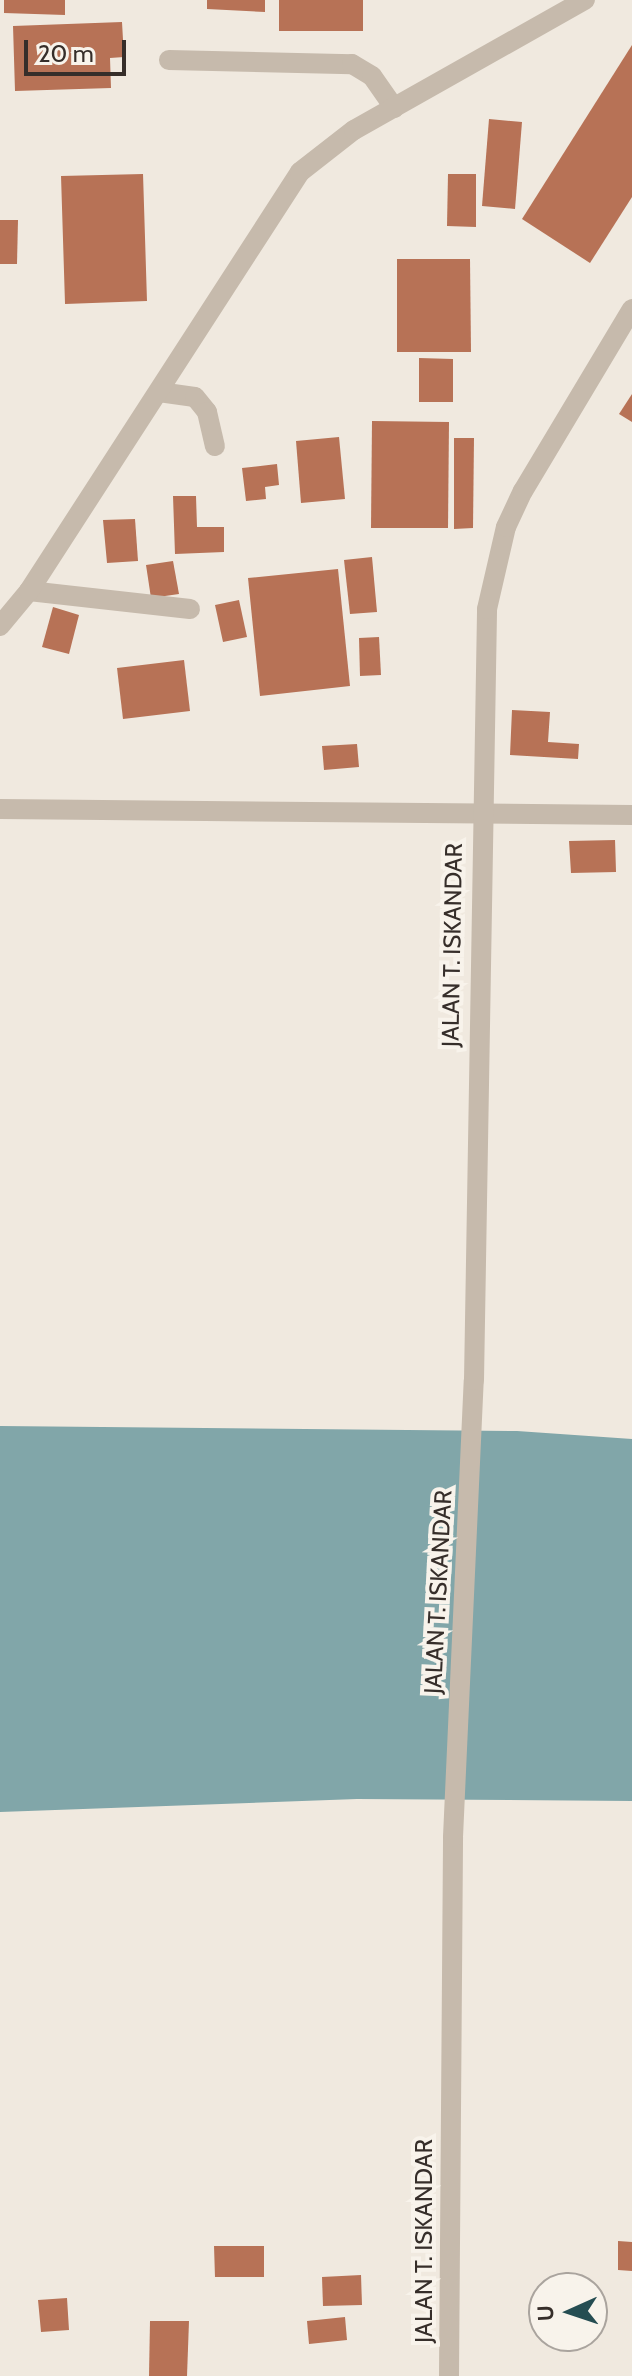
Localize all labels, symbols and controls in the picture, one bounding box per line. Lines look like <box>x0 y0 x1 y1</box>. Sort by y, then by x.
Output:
scale bar <box>28 24 130 74</box>
text: 20 m <box>38 39 94 68</box>
street label: JALAN T. ISKANDAR <box>436 843 468 1047</box>
street label: JALAN T. ISKANDAR <box>418 1489 458 1695</box>
street label: JALAN T. ISKANDAR <box>410 2139 438 2343</box>
north arrow <box>528 2272 608 2352</box>
text: U <box>532 2305 559 2322</box>

